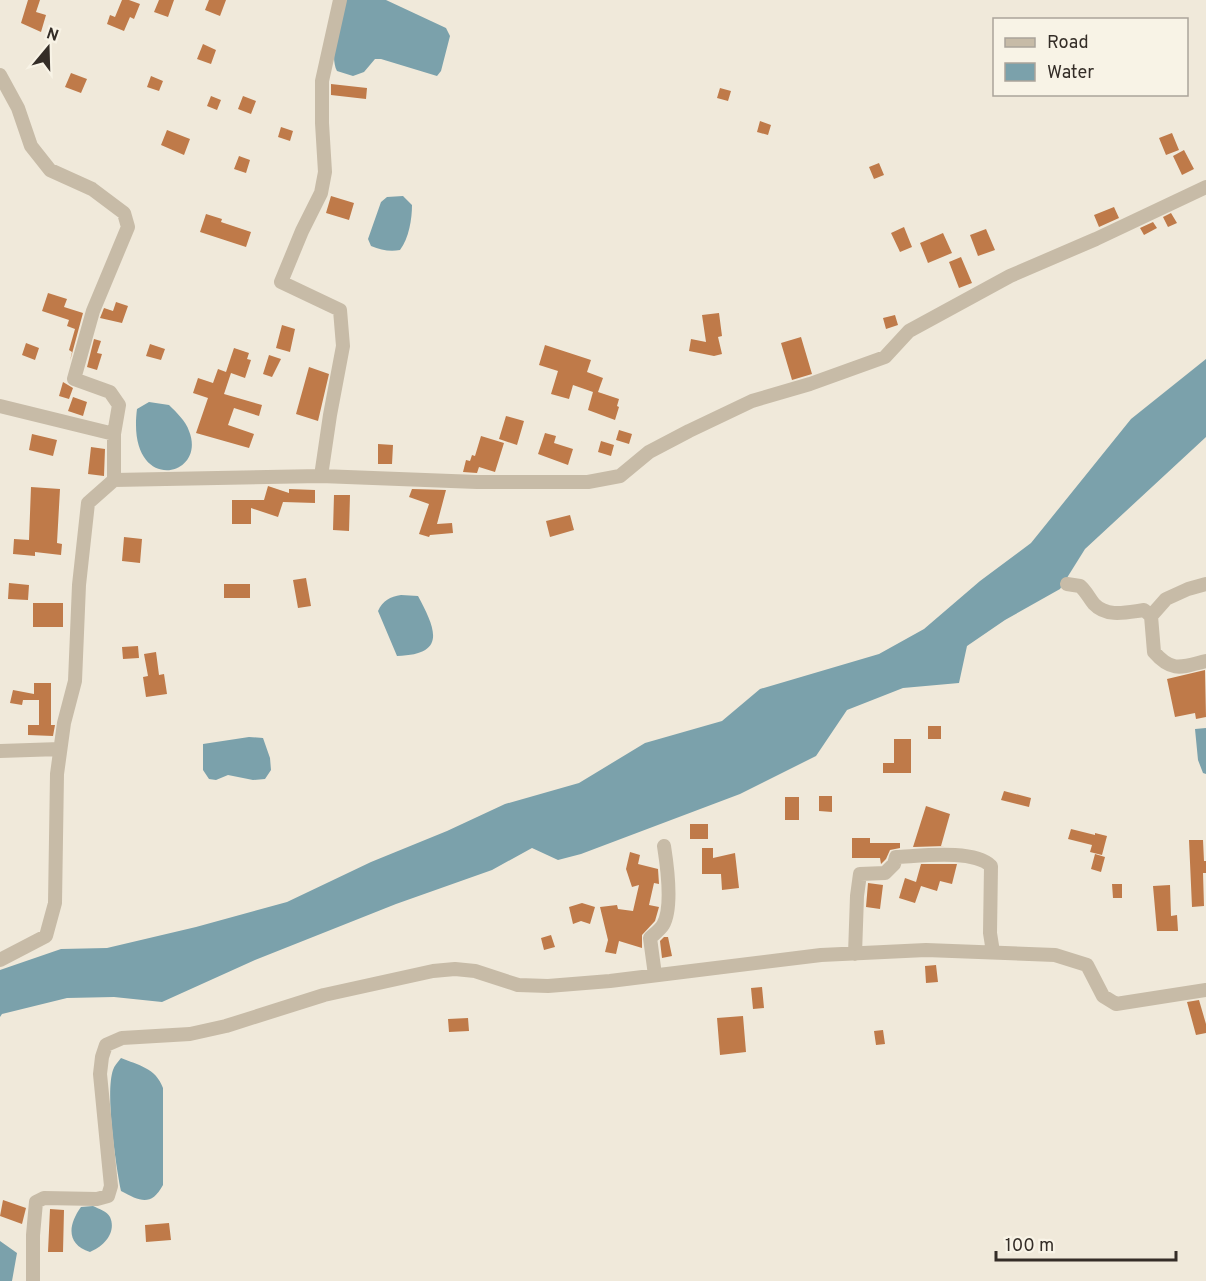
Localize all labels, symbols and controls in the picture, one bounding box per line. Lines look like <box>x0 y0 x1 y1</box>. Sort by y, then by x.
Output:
north arrow <box>18 18 78 78</box>
legend <box>993 18 1188 96</box>
text: N <box>44 24 61 47</box>
text: Road <box>1047 32 1089 55</box>
text: Water <box>1047 62 1094 85</box>
scale bar <box>996 1224 1176 1262</box>
text: 100 m <box>1005 1235 1054 1258</box>

